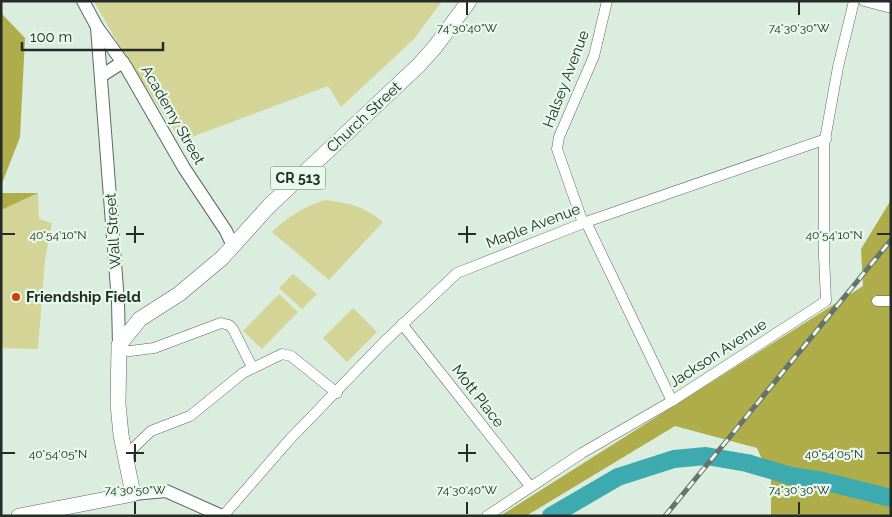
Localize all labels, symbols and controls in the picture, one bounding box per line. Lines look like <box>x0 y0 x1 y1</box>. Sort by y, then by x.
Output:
scale bar <box>22 20 164 52</box>
text: 74°30'40"W <box>437 21 498 35</box>
text: 74°30'30"W <box>769 21 830 35</box>
text: 100 m <box>30 28 72 46</box>
street label: Halsey Avenue <box>539 28 593 130</box>
street label: Academy Street <box>137 62 209 168</box>
street label: Church Street <box>323 78 405 156</box>
road number: CR 513 <box>270 167 326 190</box>
street label: Wall Street <box>101 192 125 270</box>
street label: Maple Avenue <box>483 200 583 252</box>
text: 40°54'10"N <box>29 228 87 242</box>
text: 40°54'10"N <box>805 228 863 242</box>
place label: Friendship Field <box>26 288 141 306</box>
marker: Friendship Field <box>10 291 22 303</box>
street label: Jackson Avenue <box>666 315 770 391</box>
street label: Mott Place <box>448 361 508 431</box>
text: 40°54'05"N <box>29 447 87 461</box>
text: 40°54'05"N <box>805 447 863 461</box>
text: 74°30'50"W <box>105 483 166 497</box>
text: 74°30'40"W <box>437 483 498 497</box>
text: 74°30'30"W <box>769 483 830 497</box>

